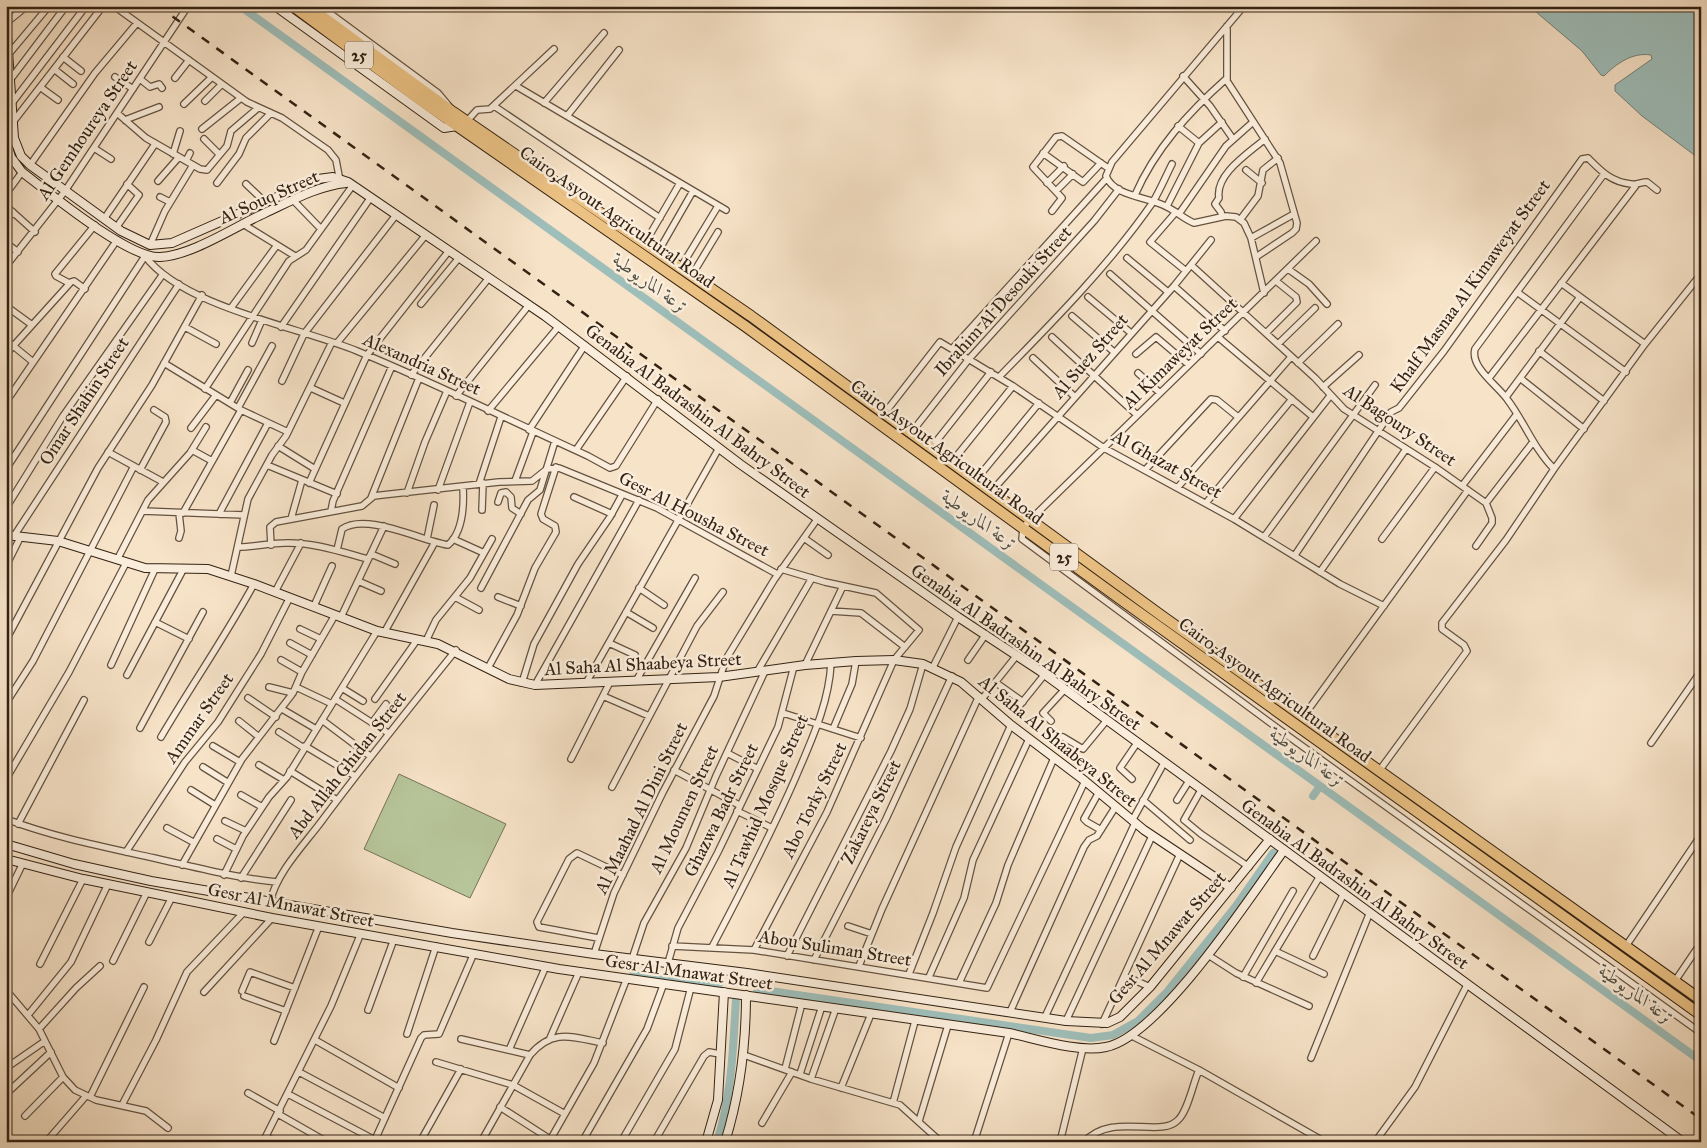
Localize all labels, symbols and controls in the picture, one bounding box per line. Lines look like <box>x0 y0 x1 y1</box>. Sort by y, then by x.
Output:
road number: 25 <box>345 42 373 68</box>
street label: Al Gemhoureya Street <box>31 55 142 205</box>
street label: Cairo,Asyout Agricultural Road <box>515 141 719 294</box>
street label: Al Souq Street <box>215 165 323 230</box>
street label: Khalf Masnaa Al Kimaweyat Street <box>1385 175 1555 397</box>
street label: Ibrahim Al Desouki Street <box>930 221 1077 381</box>
water label: ترعة الماريوطية <box>606 247 693 319</box>
street label: Al Kimaweyat Street <box>1117 292 1242 414</box>
street label: Al Suez Street <box>1047 309 1133 404</box>
street label: Genabia Al Badrashin Al Bahry Street <box>581 319 815 503</box>
street label: Alexandria Street <box>359 328 485 400</box>
street label: Omar Shahin Street <box>34 332 134 469</box>
street label: Cairo,Asyout Agricultural Road <box>846 375 1048 530</box>
street label: Al Bagoury Street <box>1338 379 1461 472</box>
street label: Al Ghazat Street <box>1107 424 1226 504</box>
street label: Gesr Al Housha Street <box>615 467 773 562</box>
water label: ترعة الماريوطية <box>935 484 1022 556</box>
road number: 25 <box>1050 544 1078 570</box>
street label: Genabia Al Badrashin Al Bahry Street <box>907 559 1146 736</box>
street label: Cairo,Asyout Agricultural Road <box>1174 613 1376 768</box>
street label: Al Saha Al Shaabeya Street <box>543 648 743 680</box>
street label: Ammar Street <box>159 668 239 768</box>
street label: Al Saha Al Shaabeya Street <box>974 670 1142 812</box>
street label: Abd Allah Ghidan Street <box>282 687 411 844</box>
street label: Al Tawhid Mosque Street <box>716 710 814 892</box>
street label: Al Maahad Al Dini Street <box>589 718 692 898</box>
water label: ترعة الماريوطية <box>1263 721 1350 793</box>
street label: Abo Torky Street <box>776 738 852 862</box>
street label: Ghazwa Badr Street <box>679 739 763 881</box>
street label: Al Moumen Street <box>644 741 724 878</box>
street label: Zakareya Street <box>836 756 906 868</box>
street label: Genabia Al Badrashin Al Bahry Street <box>1237 794 1474 974</box>
street label: Gesr Al Mnawat Street <box>1103 867 1231 1009</box>
street label: Gesr Al Mnawat Street <box>206 878 377 932</box>
street label: Abou Suliman Street <box>756 925 914 971</box>
street label: Gesr Al Mnawat Street <box>604 949 775 995</box>
water label: ترعة الماريوطية <box>1592 958 1679 1030</box>

